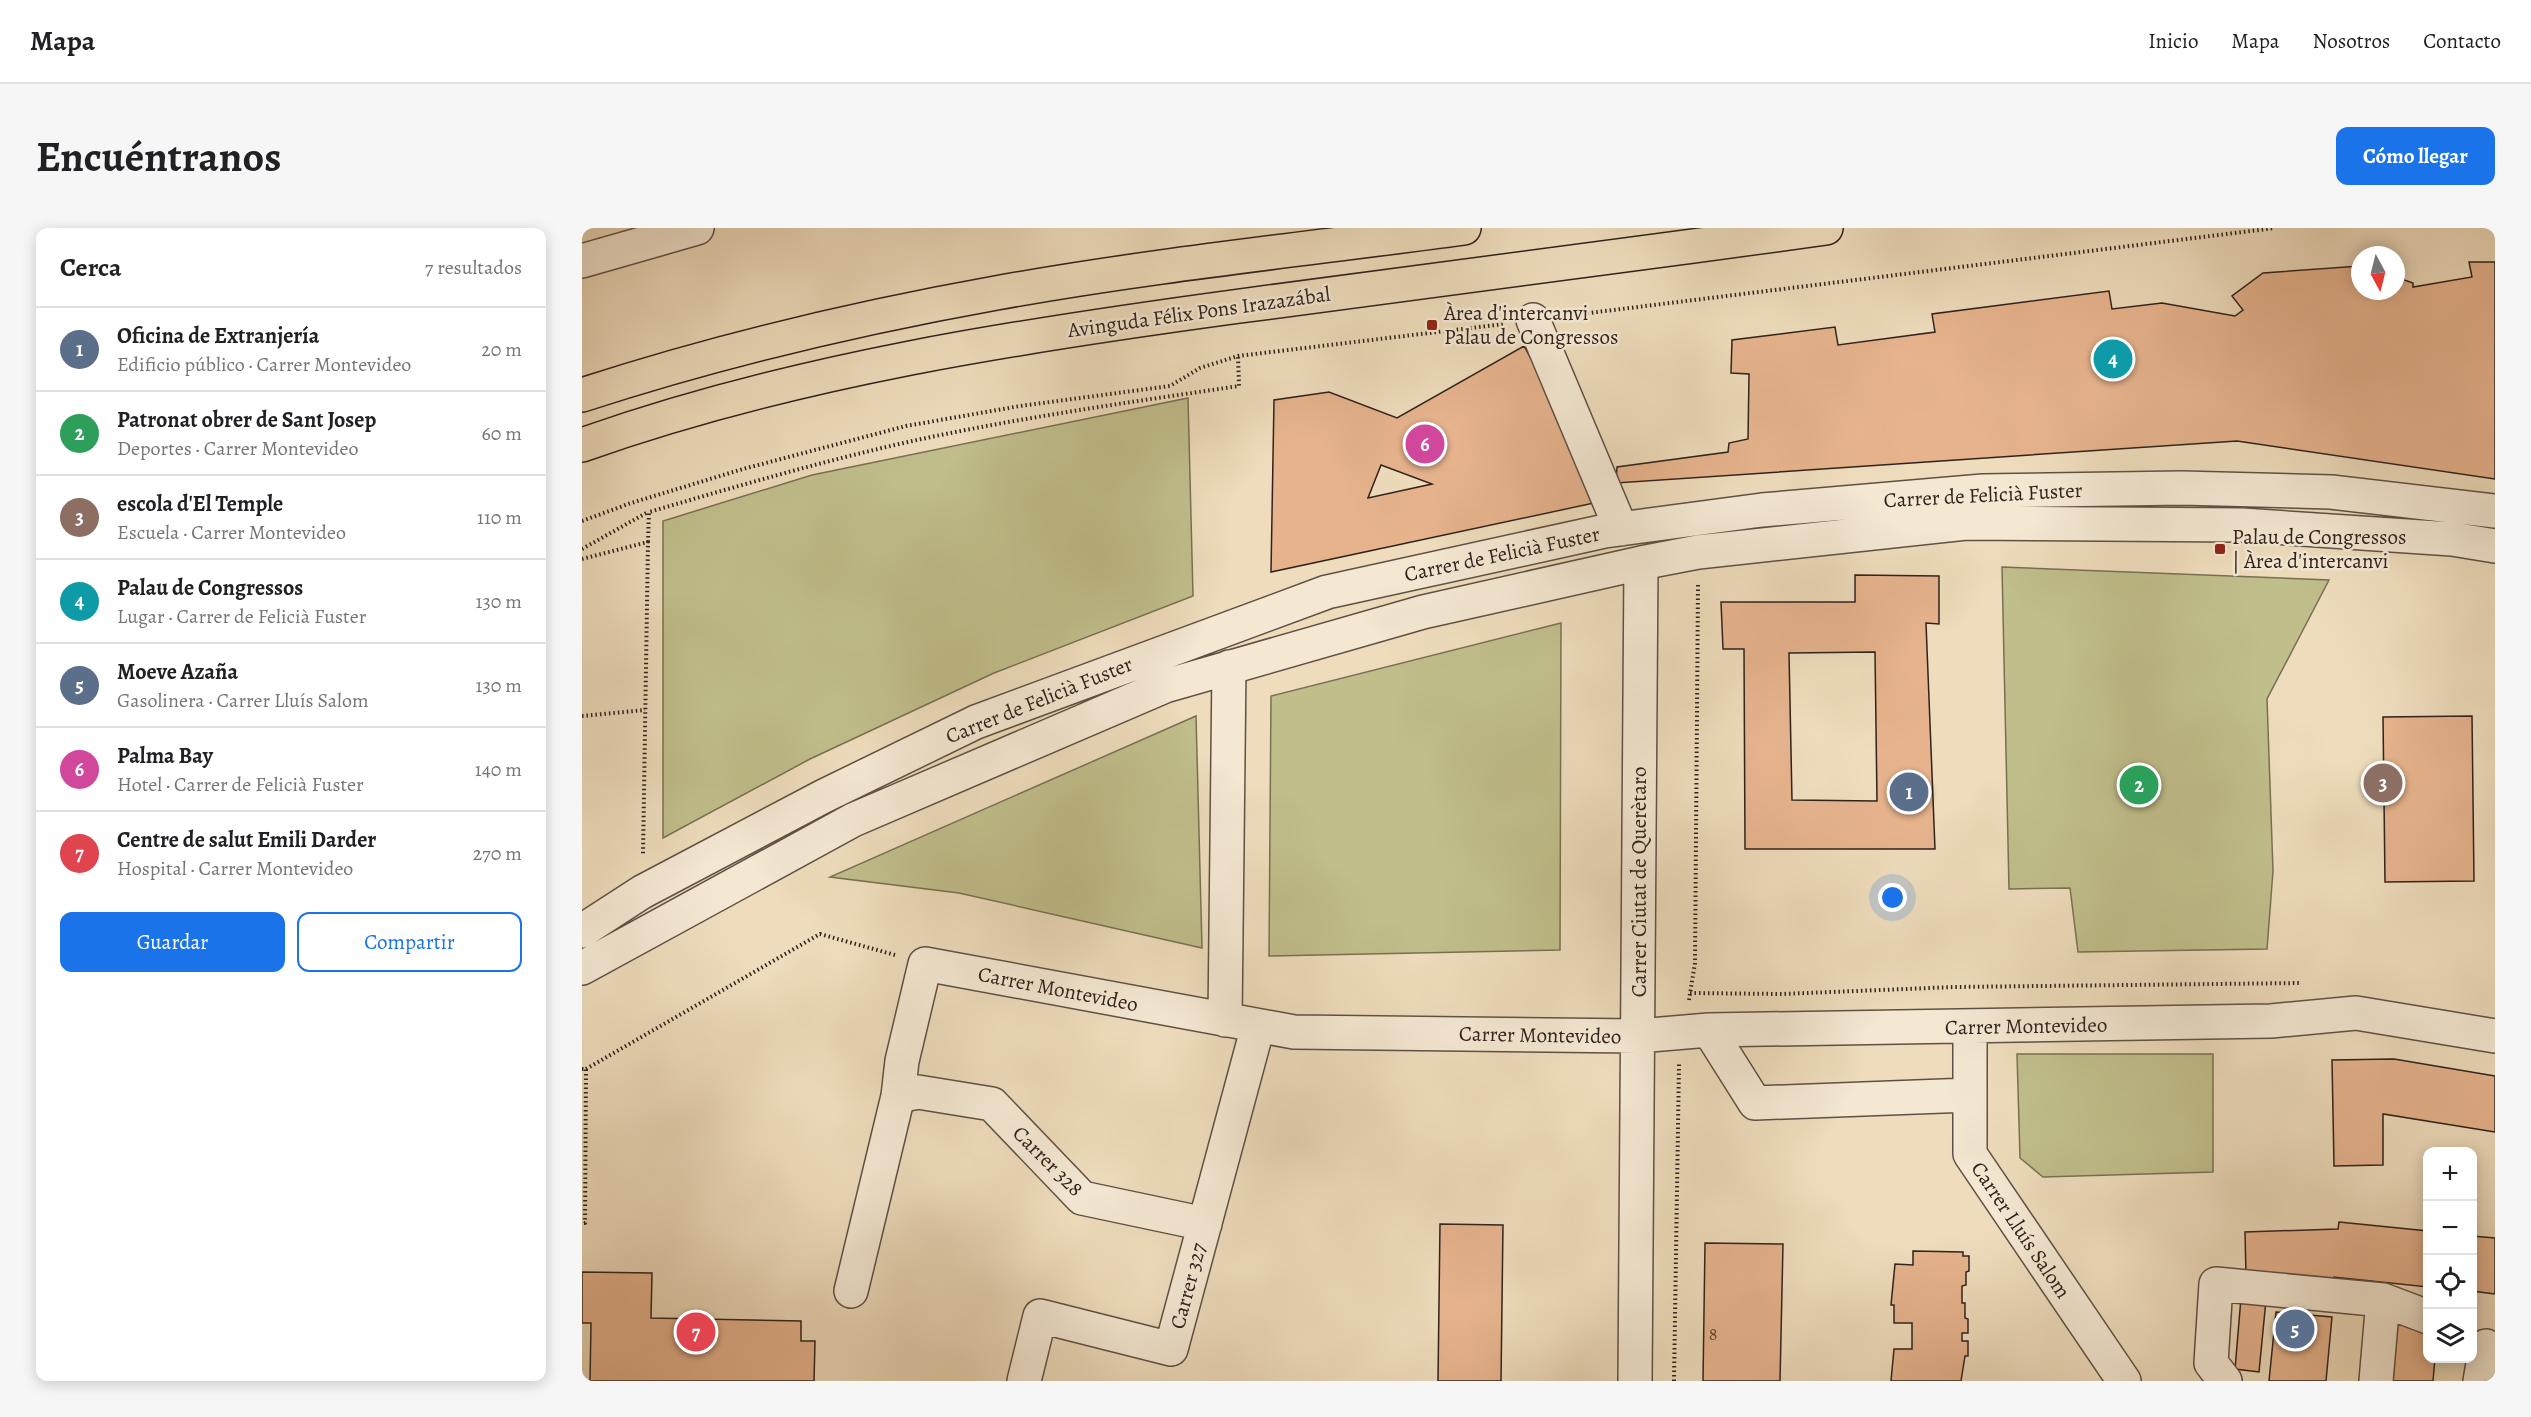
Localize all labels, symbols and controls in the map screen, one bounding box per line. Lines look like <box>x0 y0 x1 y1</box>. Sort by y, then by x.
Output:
text: Mapa <box>30 22 95 60</box>
text: Inicio <box>2148 27 2198 55</box>
text: Mapa <box>2231 27 2280 55</box>
text: Nosotros <box>2313 27 2390 55</box>
text: Contacto <box>2423 27 2501 55</box>
button: Cómo llegar <box>2336 127 2495 185</box>
text: Encuéntranos <box>36 128 281 185</box>
north arrow <box>2351 246 2405 300</box>
text: Cerca <box>60 250 122 285</box>
text: 7 resultados <box>425 254 522 281</box>
street label: Avinguda Félix Pons Irazazábal <box>1065 280 1332 344</box>
place label: Àrea d'intercanvi Palau de Congressos <box>1443 299 1618 351</box>
marker: Àrea d'intercanvi Palau de Congressos <box>1425 318 1439 332</box>
text: Oficina de Extranjería <box>117 321 319 351</box>
text: 1 <box>76 336 83 363</box>
text: 20 m <box>481 336 522 363</box>
pin: 4 <box>2094 336 2132 382</box>
text: Edificio público · Carrer Montevideo <box>117 351 411 378</box>
text: Patronat obrer de Sant Josep <box>117 405 376 435</box>
text: 2 <box>75 420 84 447</box>
text: 60 m <box>482 420 522 447</box>
pin: 6 <box>1406 422 1444 466</box>
text: Deportes · Carrer Montevideo <box>117 435 358 462</box>
street label: Carrer de Felicià Fuster <box>1883 476 2083 514</box>
text: escola d'El Temple <box>117 489 283 519</box>
text: 3 <box>75 504 84 531</box>
text: 110 m <box>477 504 522 531</box>
text: Escuela · Carrer Montevideo <box>117 519 346 546</box>
street label: Carrer de Felicià Fuster <box>1402 520 1602 588</box>
place label: Palau de Congressos | Àrea d'intercanvi <box>2232 523 2406 575</box>
marker: Palau de Congressos | Àrea d'intercanvi <box>2213 542 2227 556</box>
text: Palau de Congressos <box>117 573 303 603</box>
text: 4 <box>75 588 84 615</box>
text: 130 m <box>476 588 522 615</box>
text: Lugar · Carrer de Felicià Fuster <box>117 603 366 630</box>
street label: Carrer de Felicià Fuster <box>941 650 1137 750</box>
text: Moeve Azaña <box>117 657 238 687</box>
text: 5 <box>75 672 84 699</box>
text: 130 m <box>476 672 522 699</box>
text: Gasolinera · Carrer Lluís Salom <box>117 687 369 714</box>
text: Palma Bay <box>117 741 213 771</box>
text: 6 <box>75 756 84 783</box>
text: 140 m <box>475 756 522 783</box>
pin: 3 <box>2364 760 2402 806</box>
pin: 2 <box>2120 762 2158 808</box>
street label: Carrer Ciutat de Querètaro <box>1625 767 1653 997</box>
pin: 1 <box>1890 770 1928 814</box>
text: Hotel · Carrer de Felicià Fuster <box>117 771 364 798</box>
text: Centre de salut Emili Darder <box>117 825 376 855</box>
text: 7 <box>75 840 84 867</box>
text: 270 m <box>473 840 522 867</box>
text: Hospital · Carrer Montevideo <box>117 855 353 882</box>
your location <box>1878 883 1907 912</box>
button: Guardar <box>60 912 285 972</box>
button: Compartir <box>297 912 522 972</box>
street label: Carrer Montevideo <box>976 960 1140 1018</box>
street label: Carrer Montevideo <box>1945 1011 2107 1041</box>
street label: Carrer Montevideo <box>1459 1020 1621 1050</box>
street label: Carrer 328 <box>1007 1120 1089 1202</box>
map controls <box>2423 1147 2477 1363</box>
button: + <box>2423 1147 2477 1201</box>
street label: Carrer Lluís Salom <box>1965 1156 2077 1304</box>
button: − <box>2423 1201 2477 1255</box>
street label: Carrer 327 <box>1163 1240 1213 1332</box>
button: locate <box>2423 1255 2477 1309</box>
pin: 5 <box>2276 1306 2314 1352</box>
button: layers <box>2423 1309 2477 1363</box>
pin: 7 <box>676 1310 716 1354</box>
house number: 8 <box>1709 1322 1717 1346</box>

